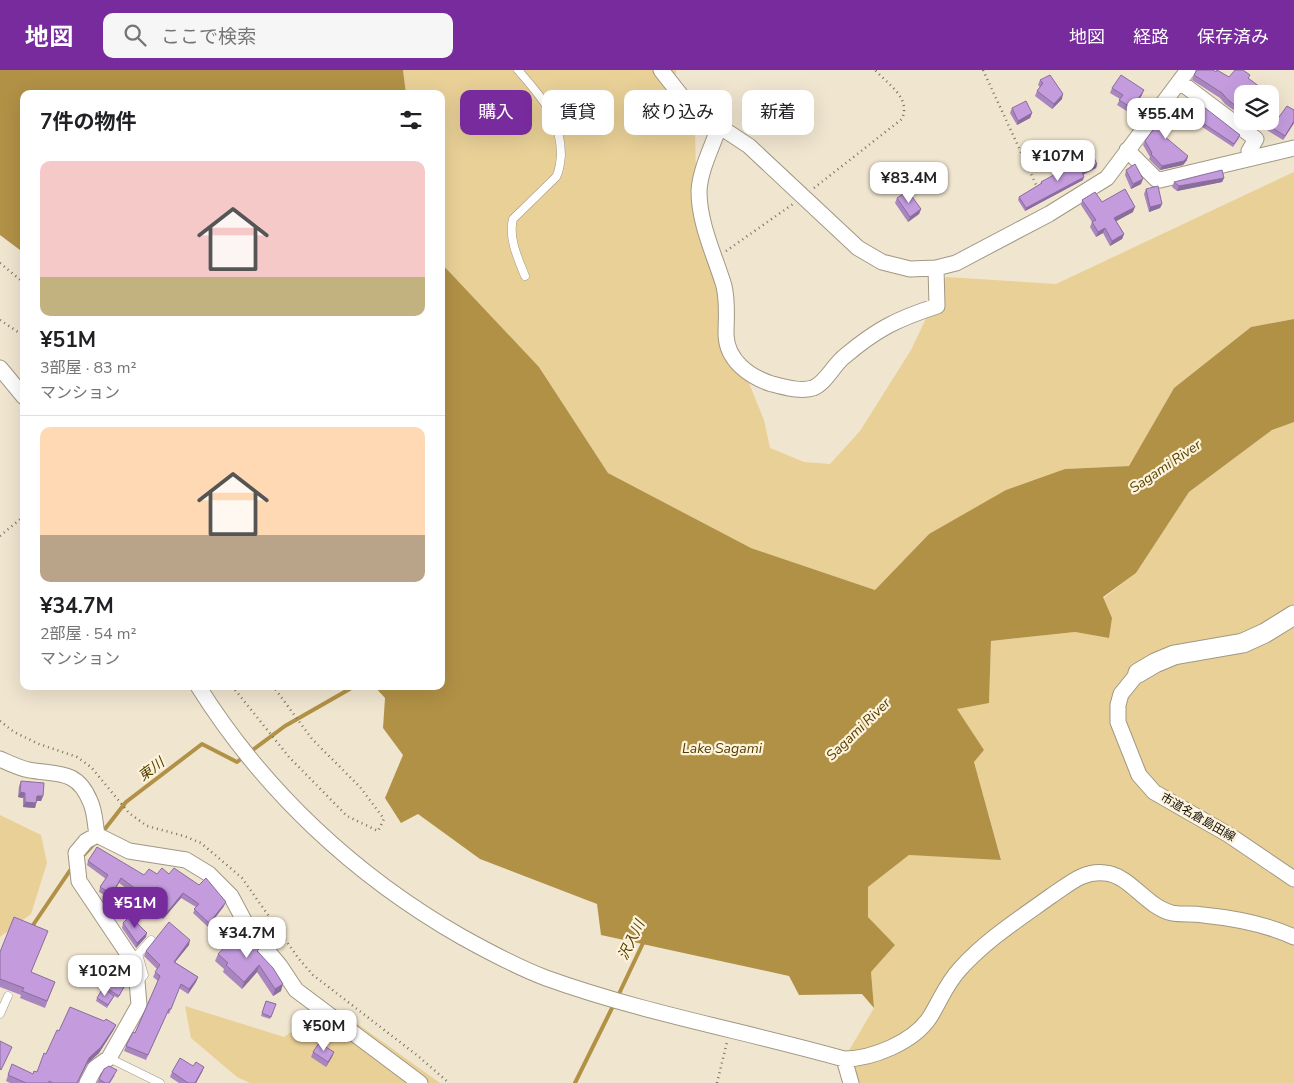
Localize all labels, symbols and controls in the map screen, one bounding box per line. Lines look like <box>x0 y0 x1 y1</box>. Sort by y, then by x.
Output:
search box <box>103 13 453 58</box>
text: 地図 <box>25 21 73 53</box>
icon: search <box>121 21 149 49</box>
text: ここで検索 <box>161 24 256 50</box>
text: 地図 <box>1069 25 1105 49</box>
text: 経路 <box>1133 25 1169 49</box>
text: 保存済み <box>1197 25 1269 49</box>
map controls <box>1234 85 1279 130</box>
button: layers <box>1234 85 1279 130</box>
chip: 購入 <box>460 90 532 135</box>
chip: 賃貸 <box>542 90 614 135</box>
chip: 絞り込み <box>624 90 732 135</box>
chip: 新着 <box>742 90 814 135</box>
pin: ¥55.4M <box>1125 98 1207 140</box>
text: ¥55.4M <box>1138 103 1194 125</box>
icon: filters <box>397 106 425 134</box>
text: 7件の物件 <box>40 108 137 136</box>
pin: ¥107M <box>1023 140 1093 182</box>
text: ¥107M <box>1032 145 1084 167</box>
pin: ¥83.4M <box>868 162 950 204</box>
text: ¥83.4M <box>881 167 937 189</box>
icon: home <box>188 194 278 284</box>
text: ¥51M <box>40 326 96 354</box>
text: 3部屋 · 83 m² <box>40 357 137 379</box>
text: マンション <box>40 382 120 404</box>
water label: Sagami River <box>1126 435 1206 497</box>
icon: home <box>188 459 278 549</box>
text: ¥34.7M <box>40 592 114 620</box>
text: 2部屋 · 54 m² <box>40 623 137 645</box>
text: マンション <box>40 648 120 670</box>
water label: Sagami River <box>822 693 895 765</box>
water label: Lake Sagami <box>682 739 763 758</box>
water label: 東川 <box>134 752 170 785</box>
street label: 市道名倉島田線 <box>1158 789 1238 845</box>
pin: ¥51M <box>105 886 165 929</box>
text: ¥51M <box>114 892 156 914</box>
water label: 沢入川 <box>614 915 650 963</box>
pin: ¥34.7M <box>206 916 288 959</box>
text: ¥34.7M <box>219 922 275 944</box>
pin: ¥102M <box>70 954 140 997</box>
text: ¥102M <box>79 960 131 982</box>
pin: ¥50M <box>294 1010 354 1052</box>
text: ¥50M <box>303 1015 345 1037</box>

